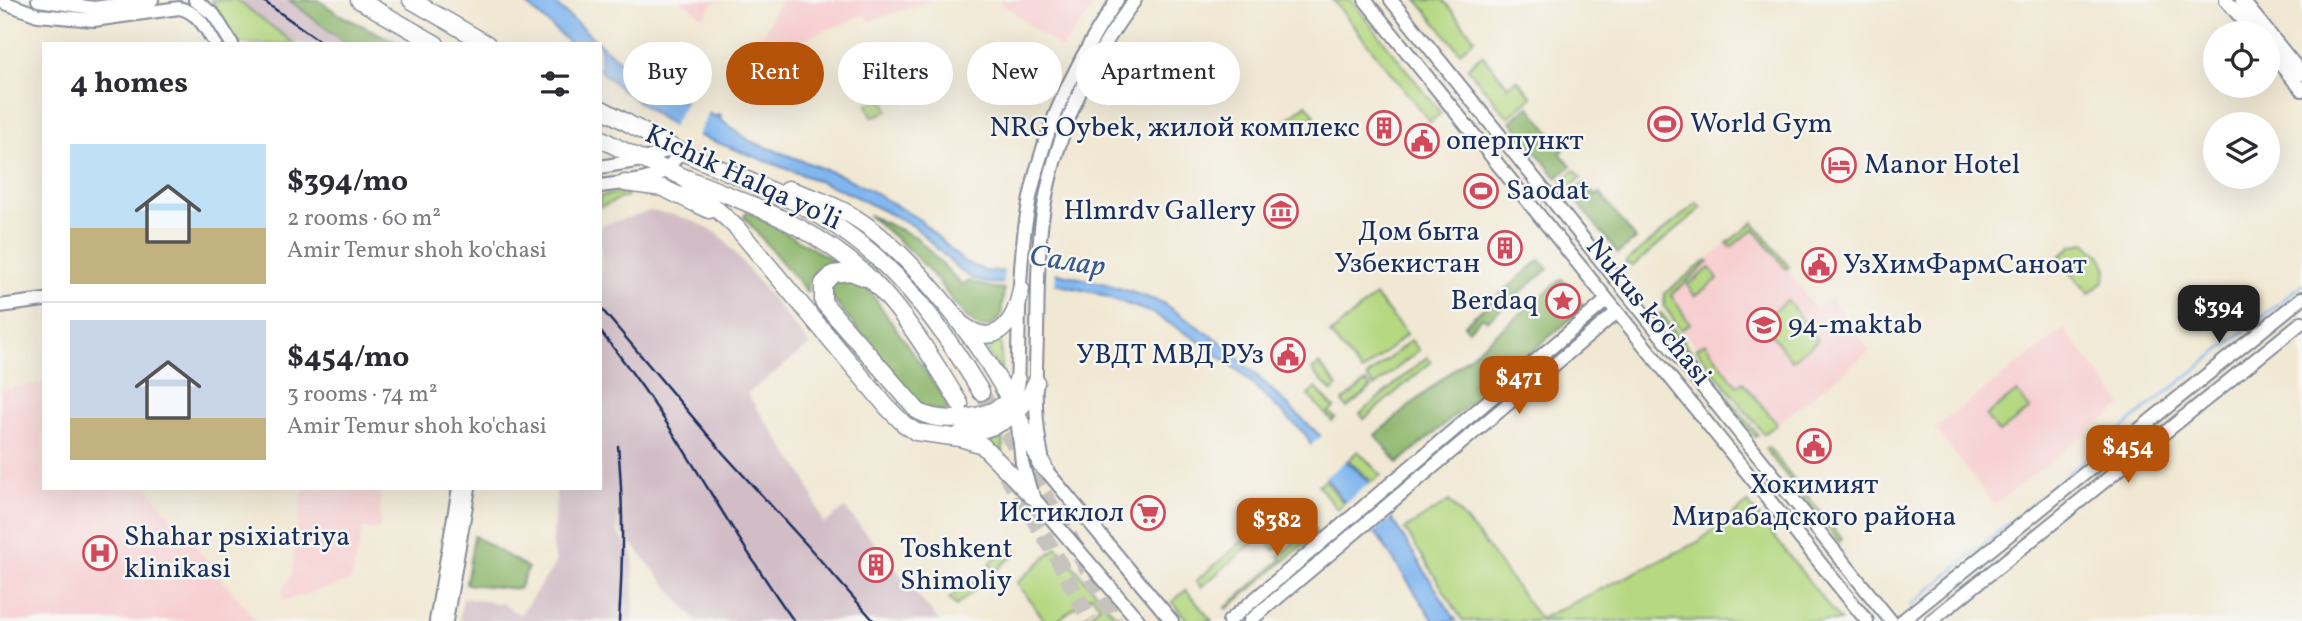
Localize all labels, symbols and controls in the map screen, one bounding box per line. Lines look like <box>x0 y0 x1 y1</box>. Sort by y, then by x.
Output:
map controls <box>2203 21 2280 189</box>
button: locate <box>2203 21 2280 98</box>
chip: Buy <box>623 42 712 105</box>
chip: Rent <box>726 42 824 105</box>
chip: Filters <box>838 42 953 105</box>
chip: New <box>967 42 1062 105</box>
chip: Apartment <box>1076 42 1240 105</box>
text: 4 homes <box>70 63 188 105</box>
icon: filters <box>536 65 574 103</box>
sports icon: World Gym <box>1646 105 1684 143</box>
place label: World Gym <box>1690 105 1833 144</box>
place label: NRG Oybek, жилой комплекс <box>990 109 1360 148</box>
building icon: NRG Oybek, жилой комплекс <box>1365 109 1403 147</box>
button: layers <box>2203 112 2280 189</box>
street label: Kichik Halqa yo'li <box>638 115 848 241</box>
public building icon: оперпункт <box>1403 122 1441 160</box>
place label: оперпункт <box>1446 122 1584 161</box>
hotel icon: Manor Hotel <box>1820 146 1858 184</box>
place label: Manor Hotel <box>1864 146 2020 185</box>
text: $394/mo <box>287 161 408 203</box>
icon: home <box>126 172 210 256</box>
sports icon: Saodat <box>1462 172 1500 210</box>
place label: Saodat <box>1506 172 1589 211</box>
place label: Hlmrdv Gallery <box>1063 192 1256 231</box>
museum icon: Hlmrdv Gallery <box>1262 192 1300 230</box>
text: 2 rooms · 60 m² <box>287 203 441 235</box>
place label: Дом быта Узбекистан <box>1334 213 1480 284</box>
building icon: Дом быта Узбекистан <box>1486 229 1524 267</box>
street label: Nukus ko'chasi <box>1576 229 1720 395</box>
text: Amir Temur shoh ko'chasi <box>287 235 547 267</box>
water label: Салар <box>1026 235 1108 289</box>
public building icon: УзХимФармСаноат <box>1800 246 1838 284</box>
place label: УзХимФармСаноат <box>1843 246 2087 285</box>
place label: Berdaq <box>1451 282 1539 321</box>
place icon: Berdaq <box>1544 282 1582 320</box>
pin: $394 <box>2178 286 2260 345</box>
text: $394 <box>2194 292 2244 324</box>
school or university icon: 94-maktab <box>1745 306 1783 344</box>
place label: 94-maktab <box>1788 306 1922 345</box>
place label: УВДТ МВД РУз <box>1076 336 1264 375</box>
public building icon: УВДТ МВД РУз <box>1269 336 1307 374</box>
text: $454/mo <box>287 337 410 379</box>
icon: home <box>126 348 210 432</box>
pin: $471 <box>1478 356 1560 416</box>
text: $471 <box>1496 363 1542 395</box>
text: 3 rooms · 74 m² <box>287 379 437 411</box>
text: Amir Temur shoh ko'chasi <box>287 411 547 443</box>
pin: $454 <box>2087 426 2169 485</box>
public building icon: Хокимият Мирабадского района <box>1795 427 1833 465</box>
text: $454 <box>2102 432 2154 464</box>
place label: Хокимият Мирабадского района <box>1671 466 1957 537</box>
place label: Истиклол <box>999 494 1124 533</box>
supermarket icon: Истиклол <box>1129 494 1167 532</box>
pin: $382 <box>1236 498 1318 558</box>
text: $382 <box>1253 505 1301 537</box>
place label: Shahar psixiatriya klinikasi <box>124 518 350 589</box>
place label: Toshkent Shimoliy <box>900 530 1013 601</box>
hospital icon: Shahar psixiatriya klinikasi <box>81 534 119 572</box>
building icon: Toshkent Shimoliy <box>857 546 895 584</box>

